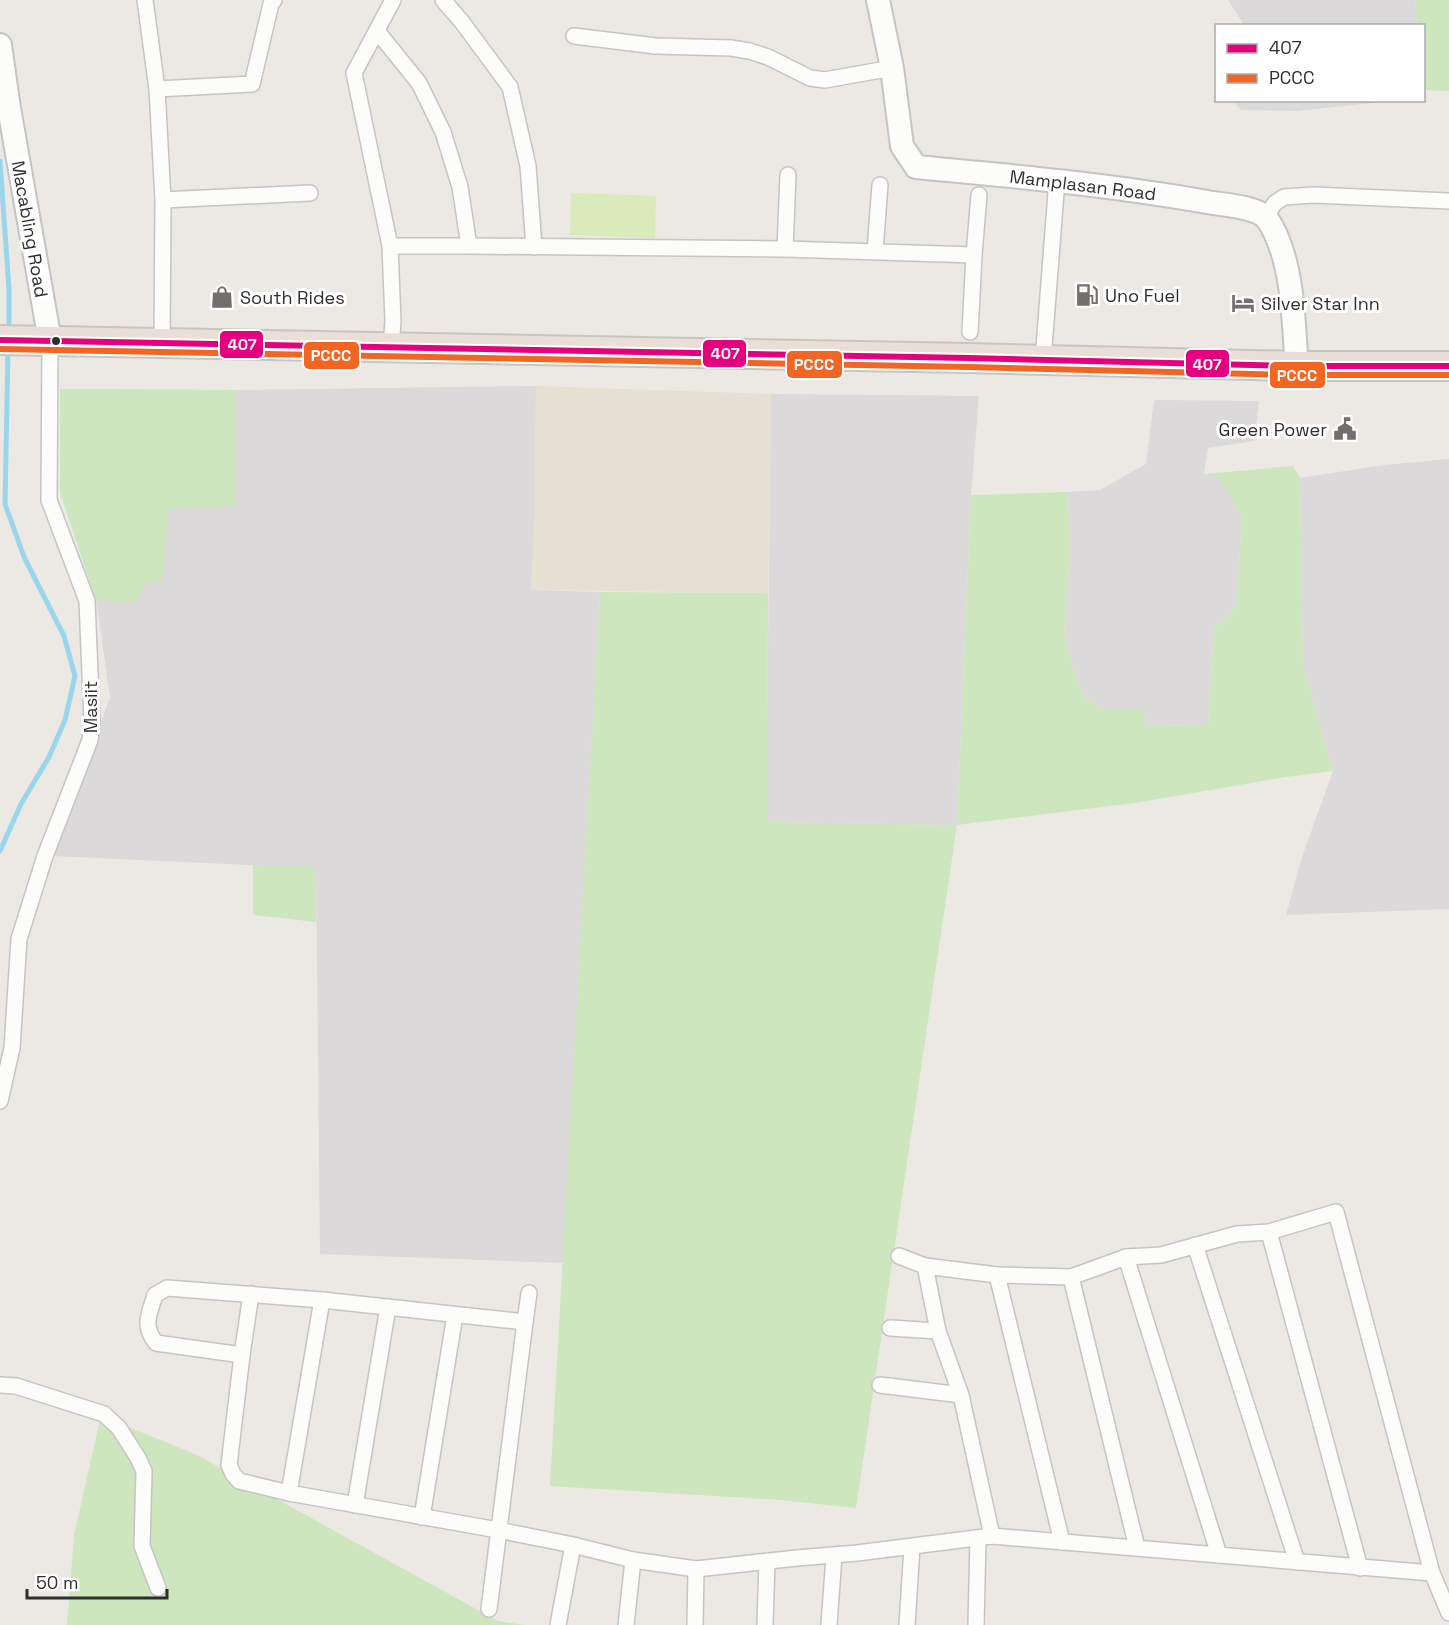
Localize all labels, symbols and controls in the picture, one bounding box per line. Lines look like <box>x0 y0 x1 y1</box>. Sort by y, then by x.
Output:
legend <box>1215 24 1425 102</box>
text: 407 <box>1269 36 1302 59</box>
text: PCCC <box>1269 66 1315 89</box>
street label: Macabling Road <box>7 159 53 299</box>
street label: Mamplasan Road <box>1008 165 1158 205</box>
fuel station icon: Uno Fuel <box>1074 282 1100 308</box>
shop icon: South Rides <box>209 284 235 310</box>
place label: Uno Fuel <box>1105 284 1180 307</box>
place label: South Rides <box>240 286 345 309</box>
hotel icon: Silver Star Inn <box>1230 290 1256 316</box>
place label: Silver Star Inn <box>1261 292 1380 315</box>
line badge: 407 <box>219 330 264 359</box>
text: 407 <box>227 334 257 355</box>
unlabelled marker <box>50 335 62 347</box>
line badge: 407 <box>702 339 747 368</box>
line badge: PCCC <box>303 341 360 370</box>
text: 407 <box>710 343 740 364</box>
text: PCCC <box>311 345 351 366</box>
line badge: 407 <box>1185 349 1230 378</box>
line badge: PCCC <box>786 350 843 379</box>
text: PCCC <box>794 354 834 375</box>
text: 407 <box>1192 354 1222 375</box>
line badge: PCCC <box>1269 361 1326 389</box>
text: PCCC <box>1277 365 1317 386</box>
public building icon: Green Power <box>1332 416 1358 442</box>
place label: Green Power <box>1219 418 1327 441</box>
street label: Masiit <box>79 681 102 733</box>
scale bar <box>27 1562 166 1600</box>
text: 50 m <box>36 1571 78 1594</box>

